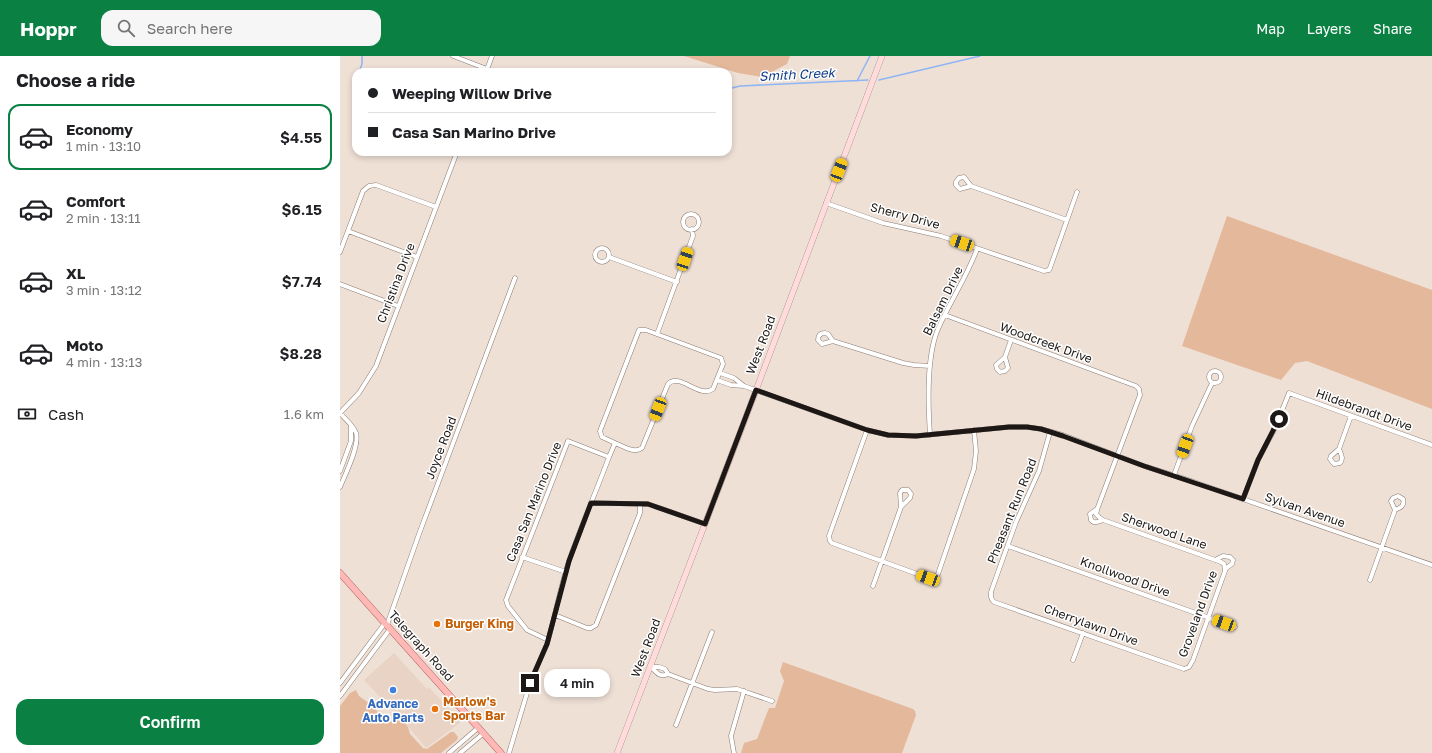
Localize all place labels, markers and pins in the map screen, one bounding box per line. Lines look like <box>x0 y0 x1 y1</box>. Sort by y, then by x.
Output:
place label: Burger King <box>445 616 514 631</box>
marker: Burger King <box>432 619 442 629</box>
marker: Advance Auto Parts <box>388 685 398 695</box>
place label: Marlow's Sports Bar <box>443 694 505 723</box>
place label: Advance Auto Parts <box>362 696 424 725</box>
marker: Marlow's Sports Bar <box>430 704 440 714</box>

